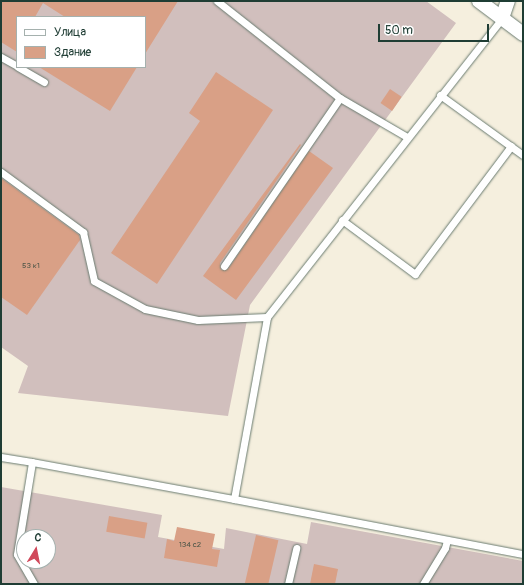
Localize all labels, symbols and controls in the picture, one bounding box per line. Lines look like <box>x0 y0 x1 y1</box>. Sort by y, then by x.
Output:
legend <box>16 16 146 68</box>
scale bar <box>380 16 491 42</box>
text: 50 m <box>385 23 413 38</box>
text: Улица <box>54 25 86 40</box>
text: Здание <box>54 45 91 60</box>
house number: 53 к1 <box>22 261 40 271</box>
north arrow <box>16 529 56 569</box>
text: С <box>34 531 42 545</box>
house number: 134 с2 <box>179 540 201 550</box>

